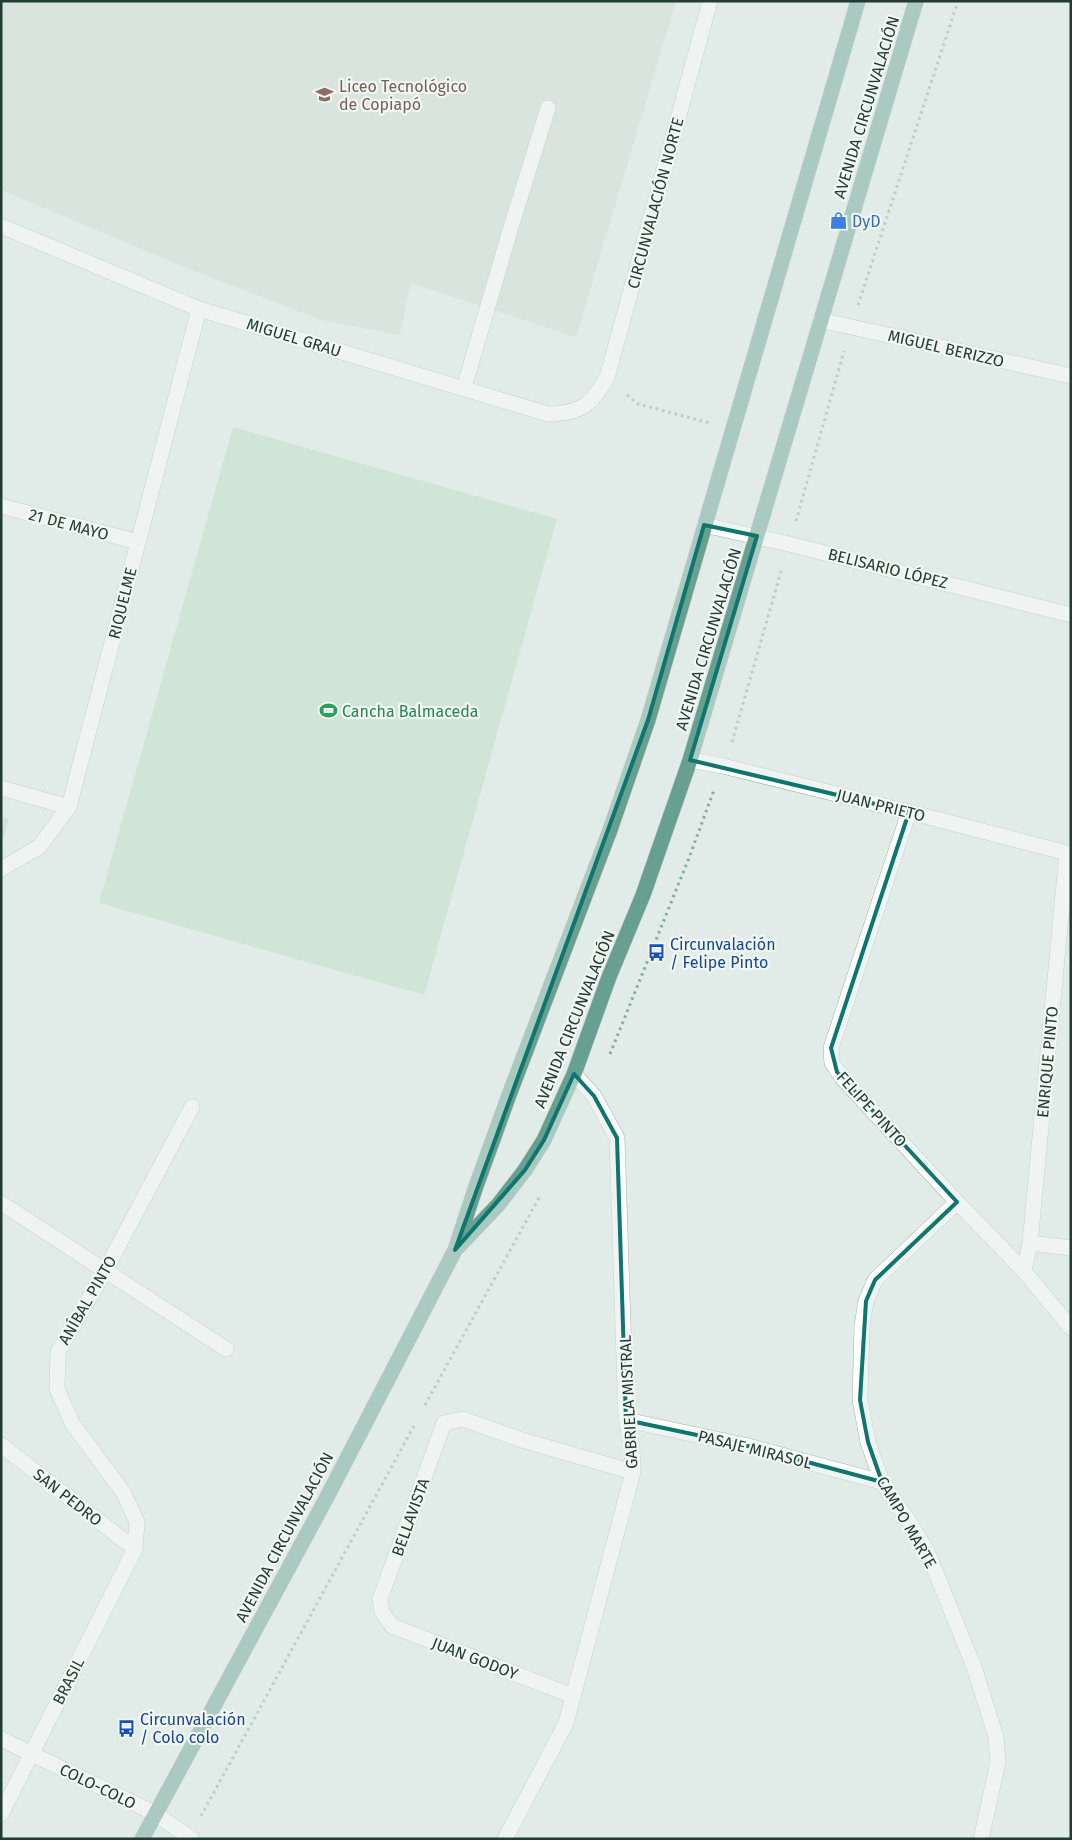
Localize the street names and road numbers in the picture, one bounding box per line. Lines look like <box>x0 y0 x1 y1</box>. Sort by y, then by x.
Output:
street label: AVENIDA CIRCUNVALACIÓN <box>829 13 903 201</box>
street label: CIRCUNVALACIÓN NORTE <box>623 115 687 291</box>
street label: MIGUEL GRAU <box>244 314 343 361</box>
street label: MIGUEL BERIZZO <box>886 326 1006 371</box>
street label: 21 DE MAYO <box>27 505 111 544</box>
street label: BELISARIO LÓPEZ <box>826 543 950 593</box>
street label: AVENIDA CIRCUNVALACIÓN <box>671 545 745 733</box>
street label: RIQUELME <box>104 565 141 641</box>
street label: JUAN PRIETO <box>835 785 927 826</box>
street label: AVENIDA CIRCUNVALACIÓN <box>529 927 619 1111</box>
street label: ENRIQUE PINTO <box>1033 1005 1062 1119</box>
street label: FELIPE PINTO <box>833 1068 910 1151</box>
street label: ANÍBAL PINTO <box>53 1252 121 1348</box>
street label: GABRIELA MISTRAL <box>616 1335 641 1469</box>
street label: PASAJE MIRASOL <box>696 1426 814 1473</box>
street label: AVENIDA CIRCUNVALACIÓN <box>231 1449 337 1625</box>
street label: SAN PEDRO <box>30 1465 106 1530</box>
street label: CAMPO MARTE <box>873 1473 941 1572</box>
street label: BELLAVISTA <box>388 1475 434 1559</box>
street label: JUAN GODOY <box>429 1633 521 1684</box>
street label: BRASIL <box>49 1655 88 1708</box>
street label: COLO-COLO <box>57 1760 139 1813</box>

